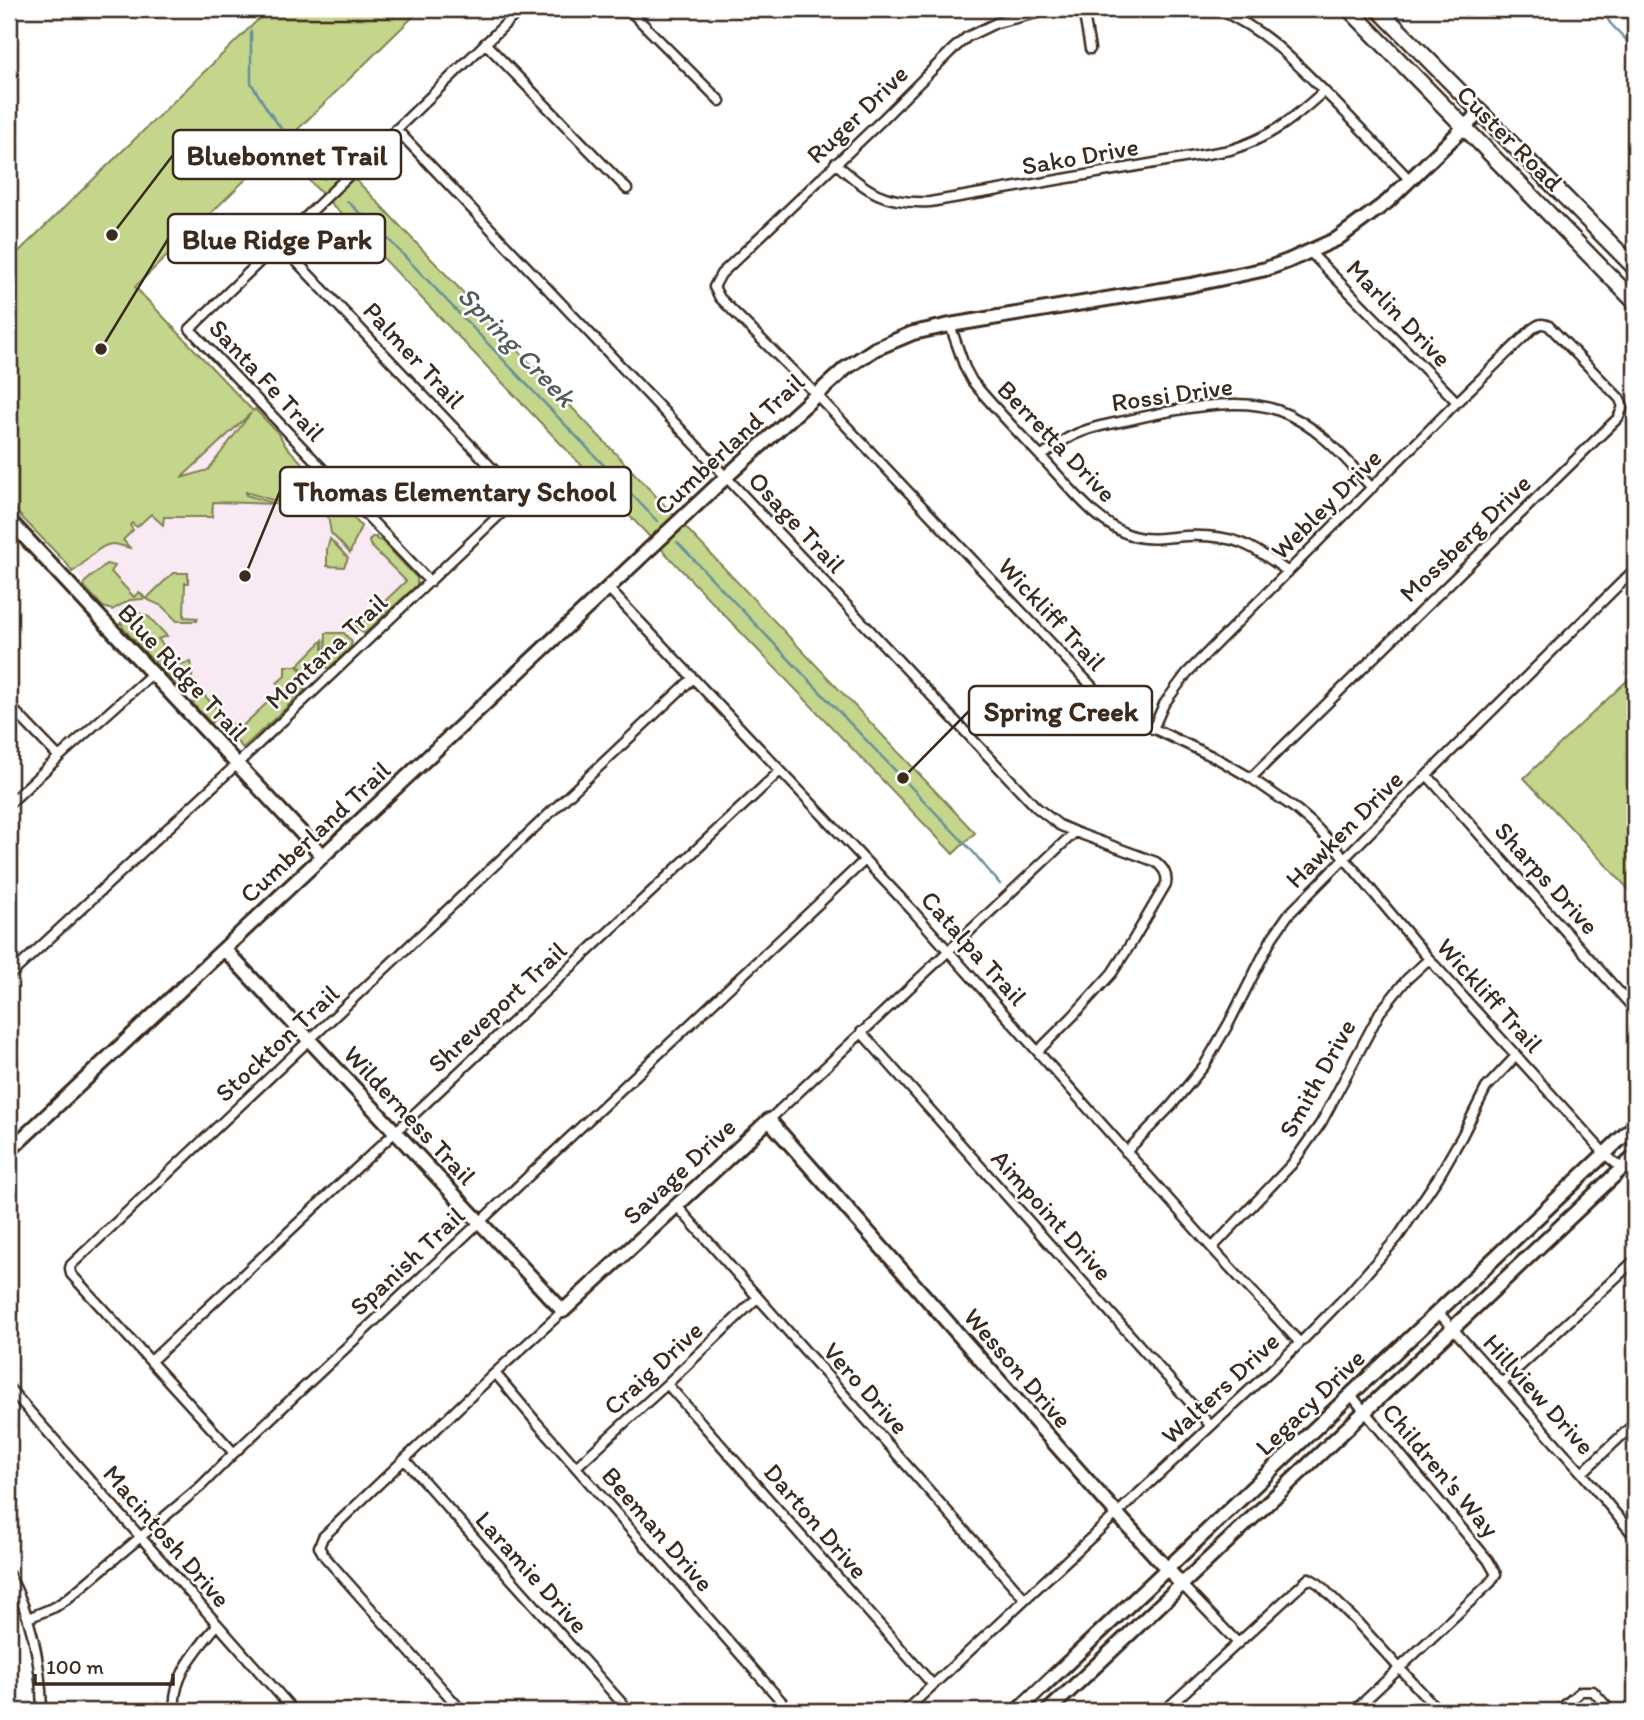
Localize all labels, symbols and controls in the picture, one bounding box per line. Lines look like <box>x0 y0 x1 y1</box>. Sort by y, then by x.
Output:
street label: Ruger Drive <box>799 58 915 170</box>
street label: Custer Road <box>1450 78 1570 198</box>
callout: Bluebonnet Trail <box>173 130 401 179</box>
street label: Sako Drive <box>1019 130 1141 182</box>
text: Bluebonnet Trail <box>186 138 388 172</box>
callout: Blue Ridge Park <box>168 214 385 263</box>
text: Blue Ridge Park <box>182 222 373 256</box>
street label: Marlin Drive <box>1340 252 1458 374</box>
water label: Spring Creek <box>451 279 584 415</box>
street label: Palmer Trail <box>356 295 472 415</box>
street label: Santa Fe Trail <box>202 312 332 448</box>
street label: Cumberland Trail <box>647 366 811 522</box>
street label: Rossi Drive <box>1109 370 1235 418</box>
street label: Berretta Drive <box>991 373 1123 509</box>
street label: Webley Drive <box>1264 442 1388 566</box>
street label: Osage Trail <box>742 464 852 580</box>
callout: Thomas Elementary School <box>280 467 631 516</box>
street label: Mossberg Drive <box>1392 467 1538 609</box>
text: Thomas Elementary School <box>292 474 617 508</box>
street label: Wickliff Trail <box>991 551 1113 677</box>
street label: Montana Trail <box>258 586 394 716</box>
street label: Blue Ridge Trail <box>111 597 255 747</box>
callout: Spring Creek <box>969 686 1152 735</box>
text: Spring Creek <box>984 694 1139 728</box>
street label: Cumberland Trail <box>233 754 397 910</box>
street label: Hawken Drive <box>1278 763 1410 895</box>
street label: Sharps Drive <box>1488 815 1606 941</box>
street label: Catalpa Trail <box>914 884 1034 1012</box>
street label: Wickliff Trail <box>1430 931 1550 1059</box>
street label: Shreveport Trail <box>421 935 573 1079</box>
street label: Stockton Trail <box>208 977 346 1109</box>
street label: Smith Drive <box>1271 1013 1363 1143</box>
street label: Wilderness Trail <box>337 1038 483 1192</box>
street label: Savage Drive <box>616 1111 742 1231</box>
street label: Aimpoint Drive <box>984 1143 1120 1287</box>
street label: Spanish Trail <box>343 1200 471 1322</box>
street label: Wesson Drive <box>957 1301 1079 1435</box>
street label: Craig Drive <box>597 1314 709 1422</box>
street label: Walters Drive <box>1154 1325 1286 1451</box>
street label: Hillview Drive <box>1476 1327 1602 1461</box>
street label: Vero Drive <box>816 1335 916 1441</box>
street label: Legacy Drive <box>1248 1342 1372 1462</box>
street label: Children's Way <box>1375 1396 1507 1544</box>
street label: Darton Drive <box>757 1456 875 1586</box>
street label: Macintosh Drive <box>96 1458 238 1614</box>
street label: Beeman Drive <box>595 1460 721 1598</box>
street label: Laramie Drive <box>468 1504 596 1640</box>
scale bar <box>35 1643 173 1687</box>
text: 100 m <box>46 1654 104 1679</box>

